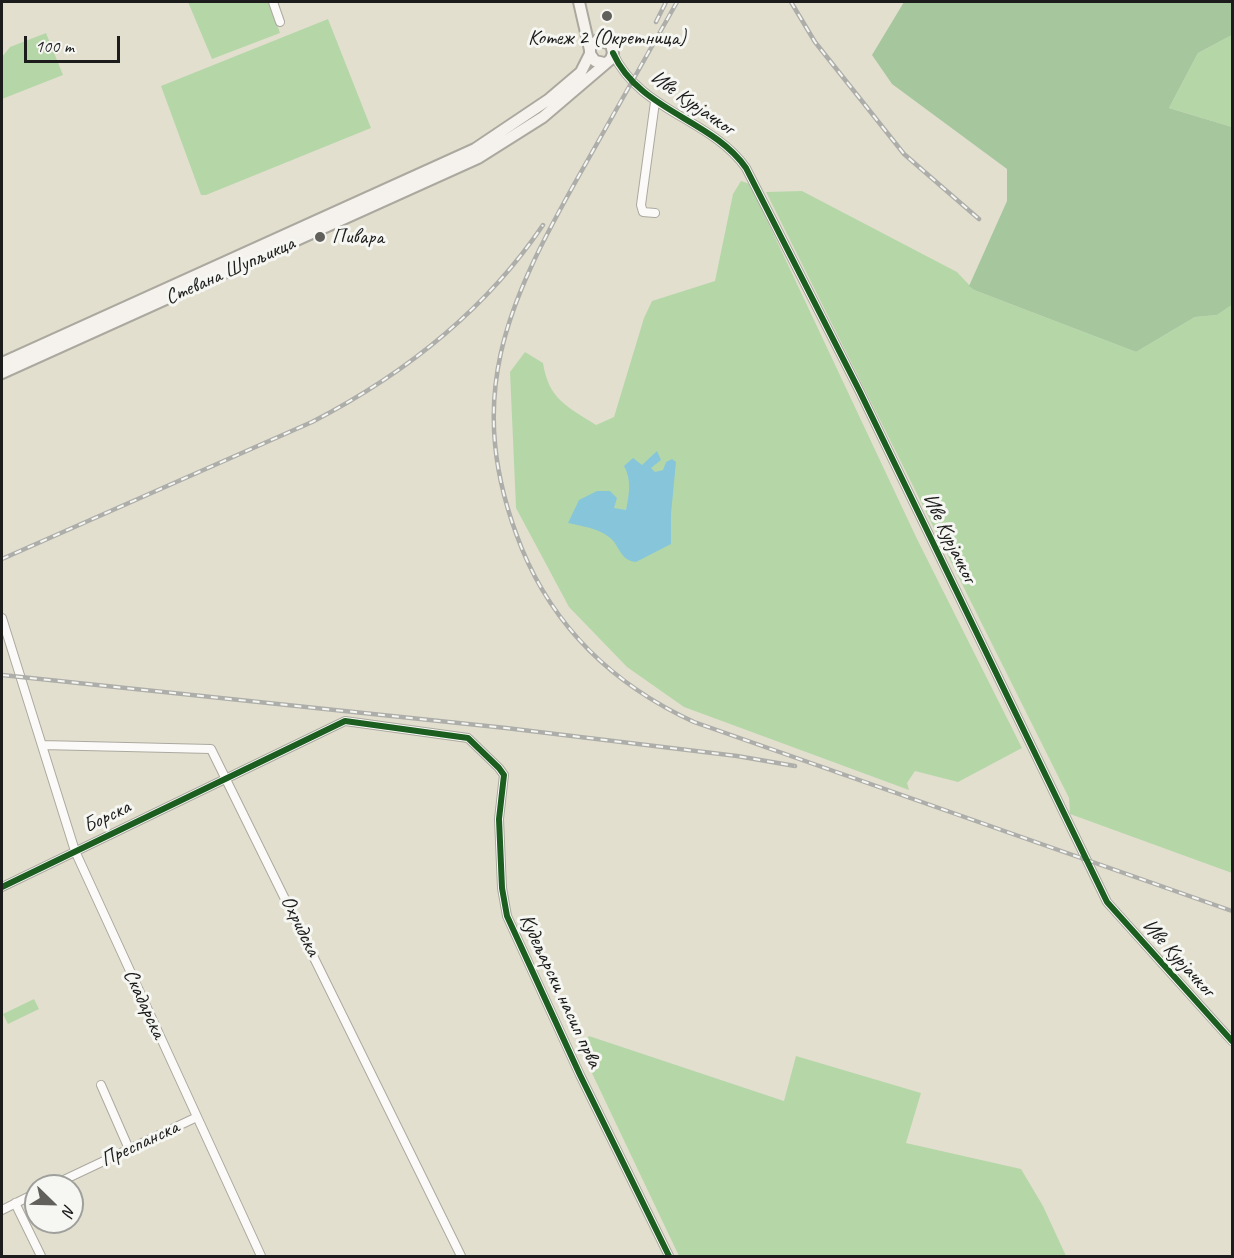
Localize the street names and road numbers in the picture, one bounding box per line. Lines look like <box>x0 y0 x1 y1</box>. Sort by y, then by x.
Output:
street label: Иве Курјачког <box>645 65 739 141</box>
street label: Стевана Шупљикца <box>161 231 299 311</box>
street label: Иве Курјачког <box>917 489 981 587</box>
street label: Борска <box>79 795 135 839</box>
street label: Охридска <box>275 892 325 960</box>
street label: Кудељарски насип прва <box>513 910 607 1072</box>
street label: Иве Курјачког <box>1136 914 1220 1002</box>
street label: Скадарска <box>117 965 171 1043</box>
street label: Преспанска <box>97 1115 183 1173</box>

